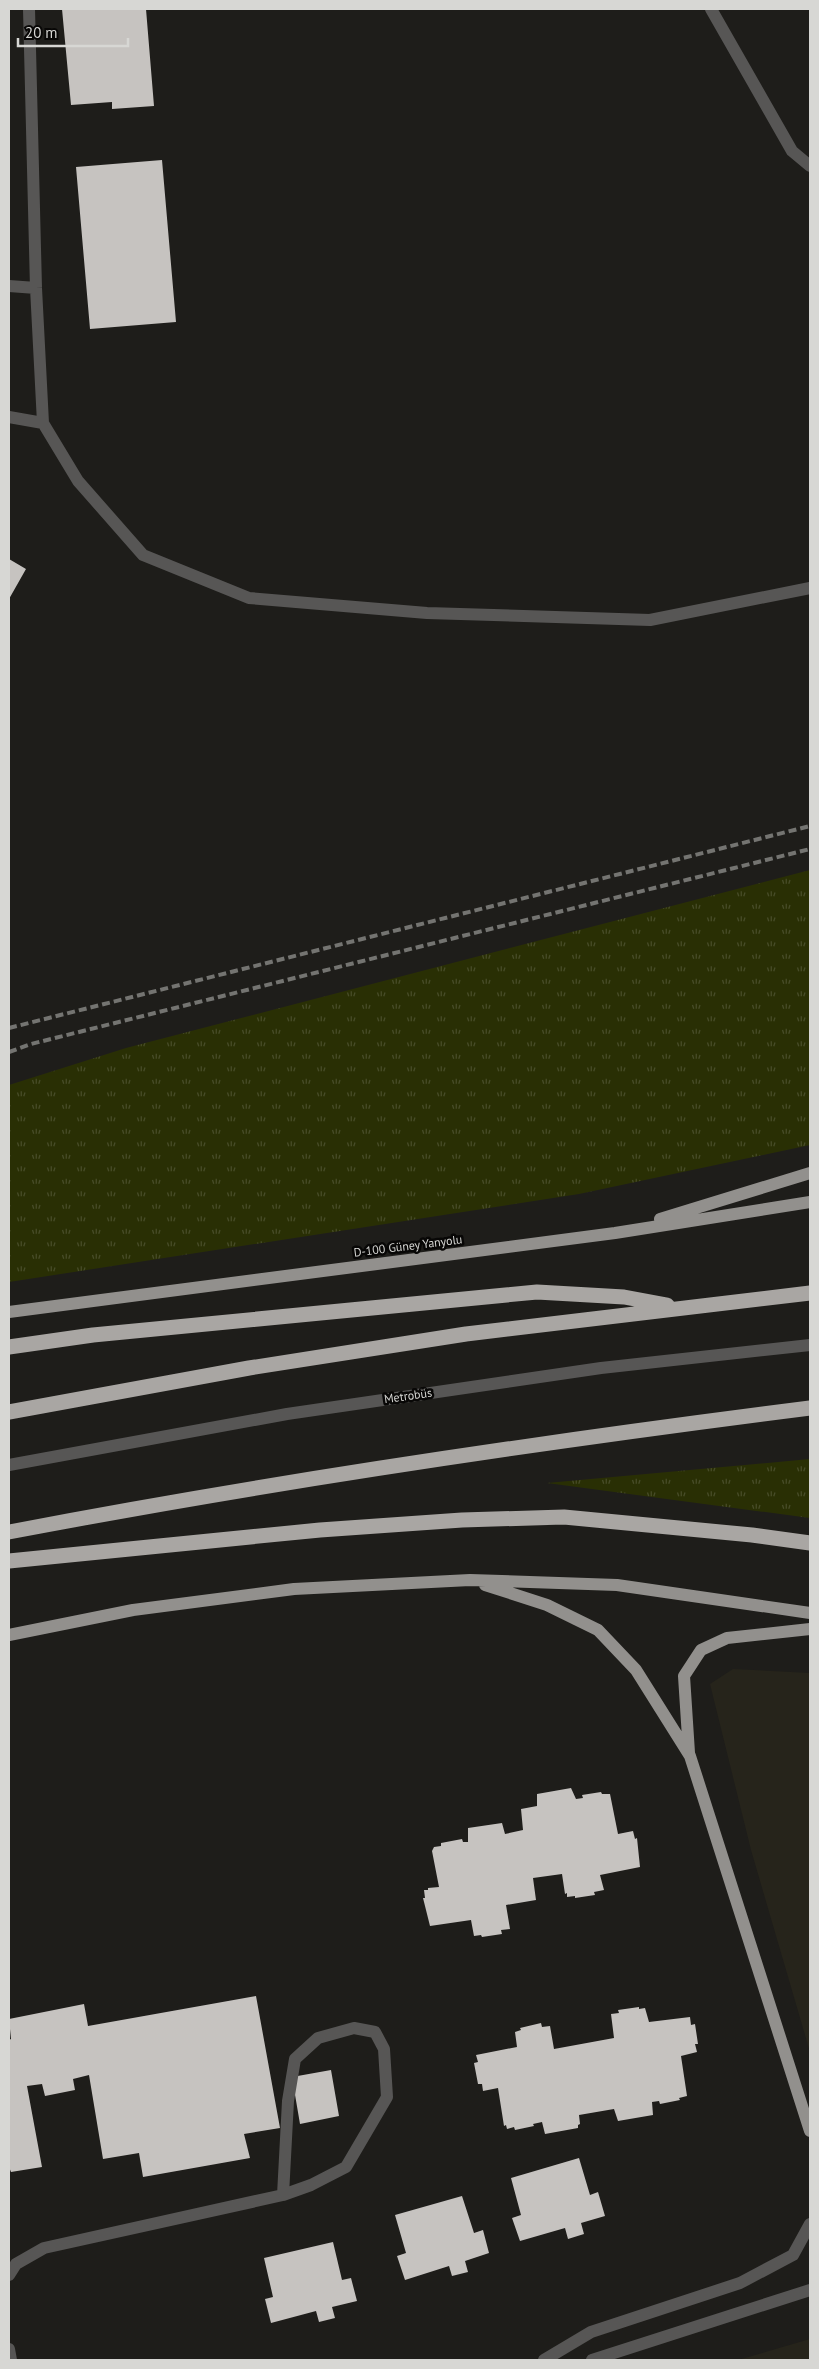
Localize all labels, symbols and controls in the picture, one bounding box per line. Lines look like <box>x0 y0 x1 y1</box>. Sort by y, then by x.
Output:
scale bar <box>18 15 128 47</box>
text: 20 m <box>25 23 58 42</box>
street label: D-100 Güney Yanyolu <box>353 1231 463 1260</box>
street label: Metrobüs <box>383 1385 433 1406</box>

